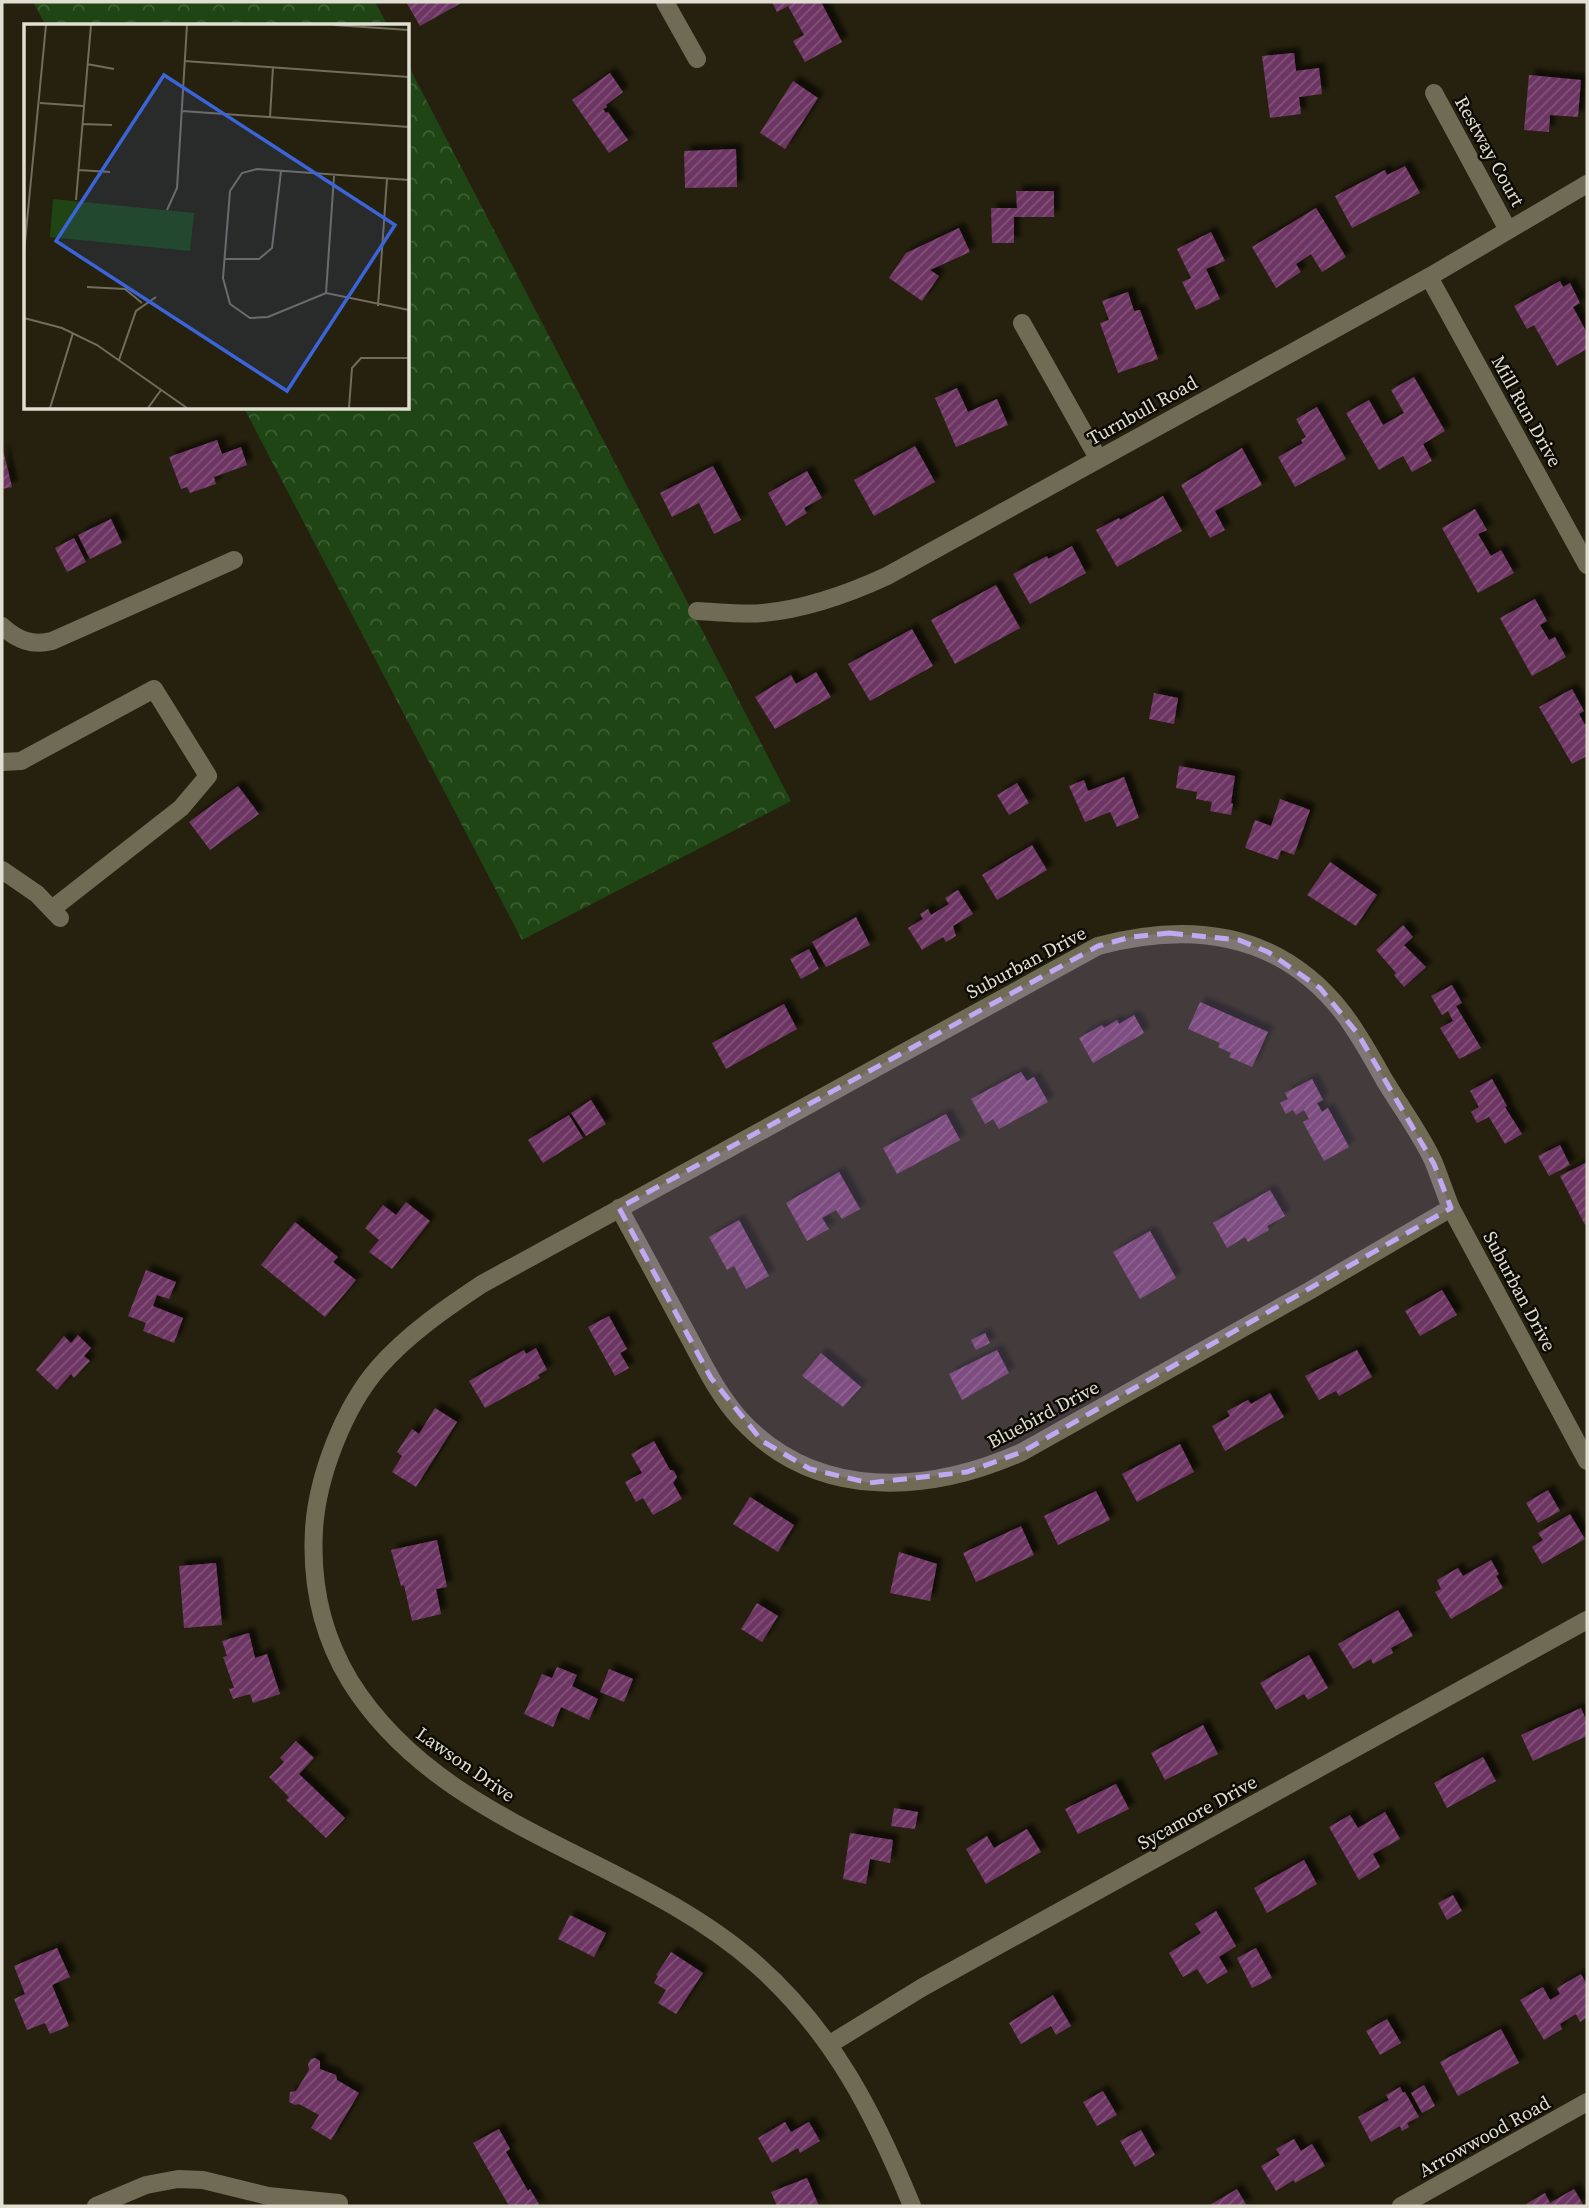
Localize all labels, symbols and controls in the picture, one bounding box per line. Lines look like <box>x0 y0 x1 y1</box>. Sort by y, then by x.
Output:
inset map <box>24 24 410 410</box>
street label: Restway Court <box>1449 91 1531 211</box>
street label: Mill Run Drive <box>1486 351 1568 471</box>
street label: Turnbull Road <box>1082 369 1202 451</box>
street label: Suburban Drive <box>961 919 1091 1005</box>
street label: Suburban Drive <box>1477 1226 1563 1356</box>
street label: Bluebird Drive <box>983 1374 1103 1454</box>
street label: Lawson Drive <box>411 1720 521 1808</box>
street label: Sycamore Drive <box>1133 1768 1261 1856</box>
street label: Arrowwood Road <box>1413 2089 1555 2183</box>

